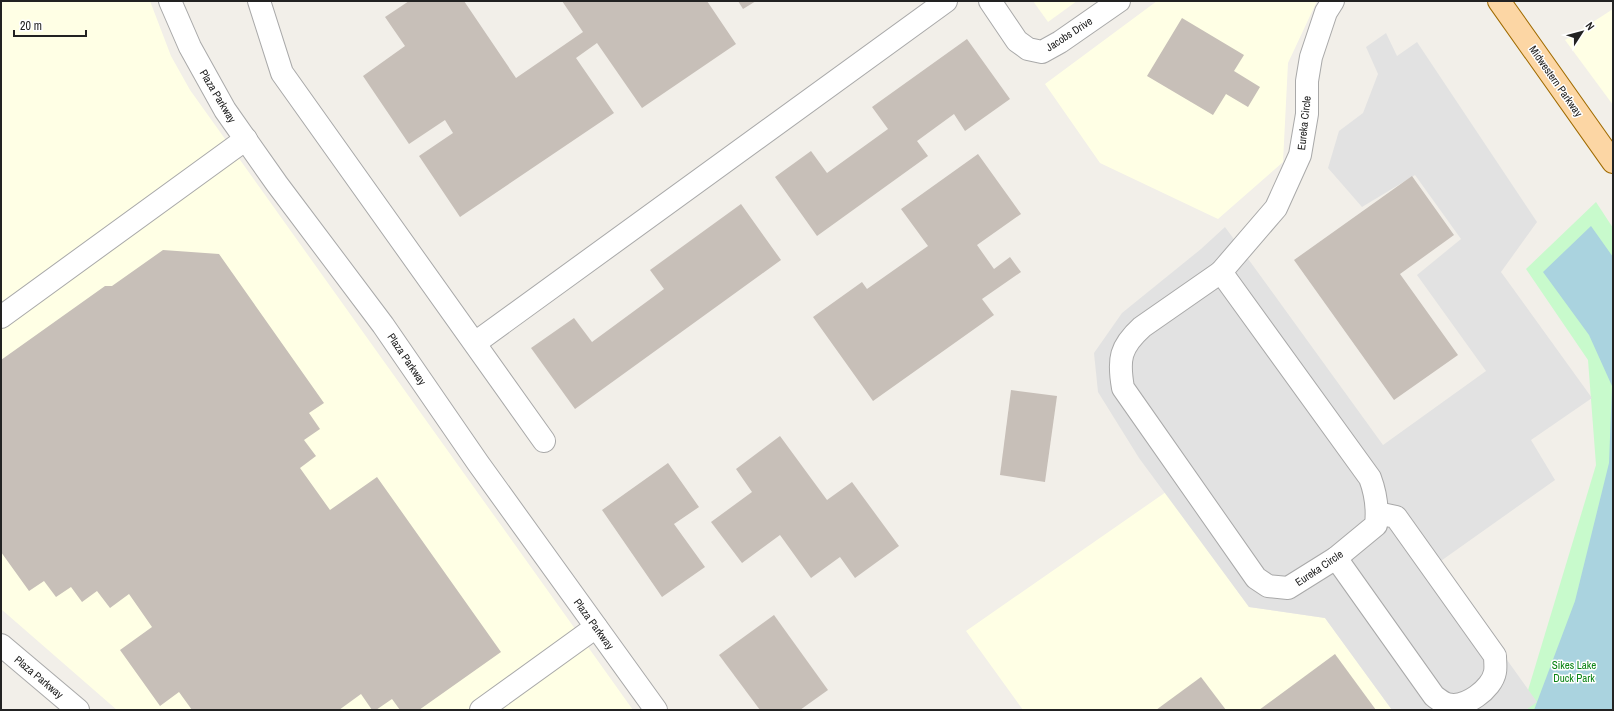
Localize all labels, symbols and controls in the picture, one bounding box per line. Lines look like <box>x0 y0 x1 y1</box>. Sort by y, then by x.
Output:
scale bar <box>14 12 86 38</box>
north arrow <box>1562 12 1602 52</box>
street label: Jacobs Drive <box>1043 14 1095 54</box>
text: 20 m <box>20 18 42 34</box>
text: N <box>1583 19 1598 33</box>
street label: Midwestern Parkway <box>1526 43 1586 120</box>
street label: Plaza Parkway <box>197 67 240 126</box>
street label: Eureka Circle <box>1294 95 1314 151</box>
street label: Plaza Parkway <box>385 330 430 388</box>
street label: Eureka Circle <box>1292 547 1346 589</box>
street label: Plaza Parkway <box>571 596 617 653</box>
street label: Plaza Parkway <box>12 652 67 702</box>
park label: Sikes Lake Duck Park <box>1552 658 1596 685</box>

